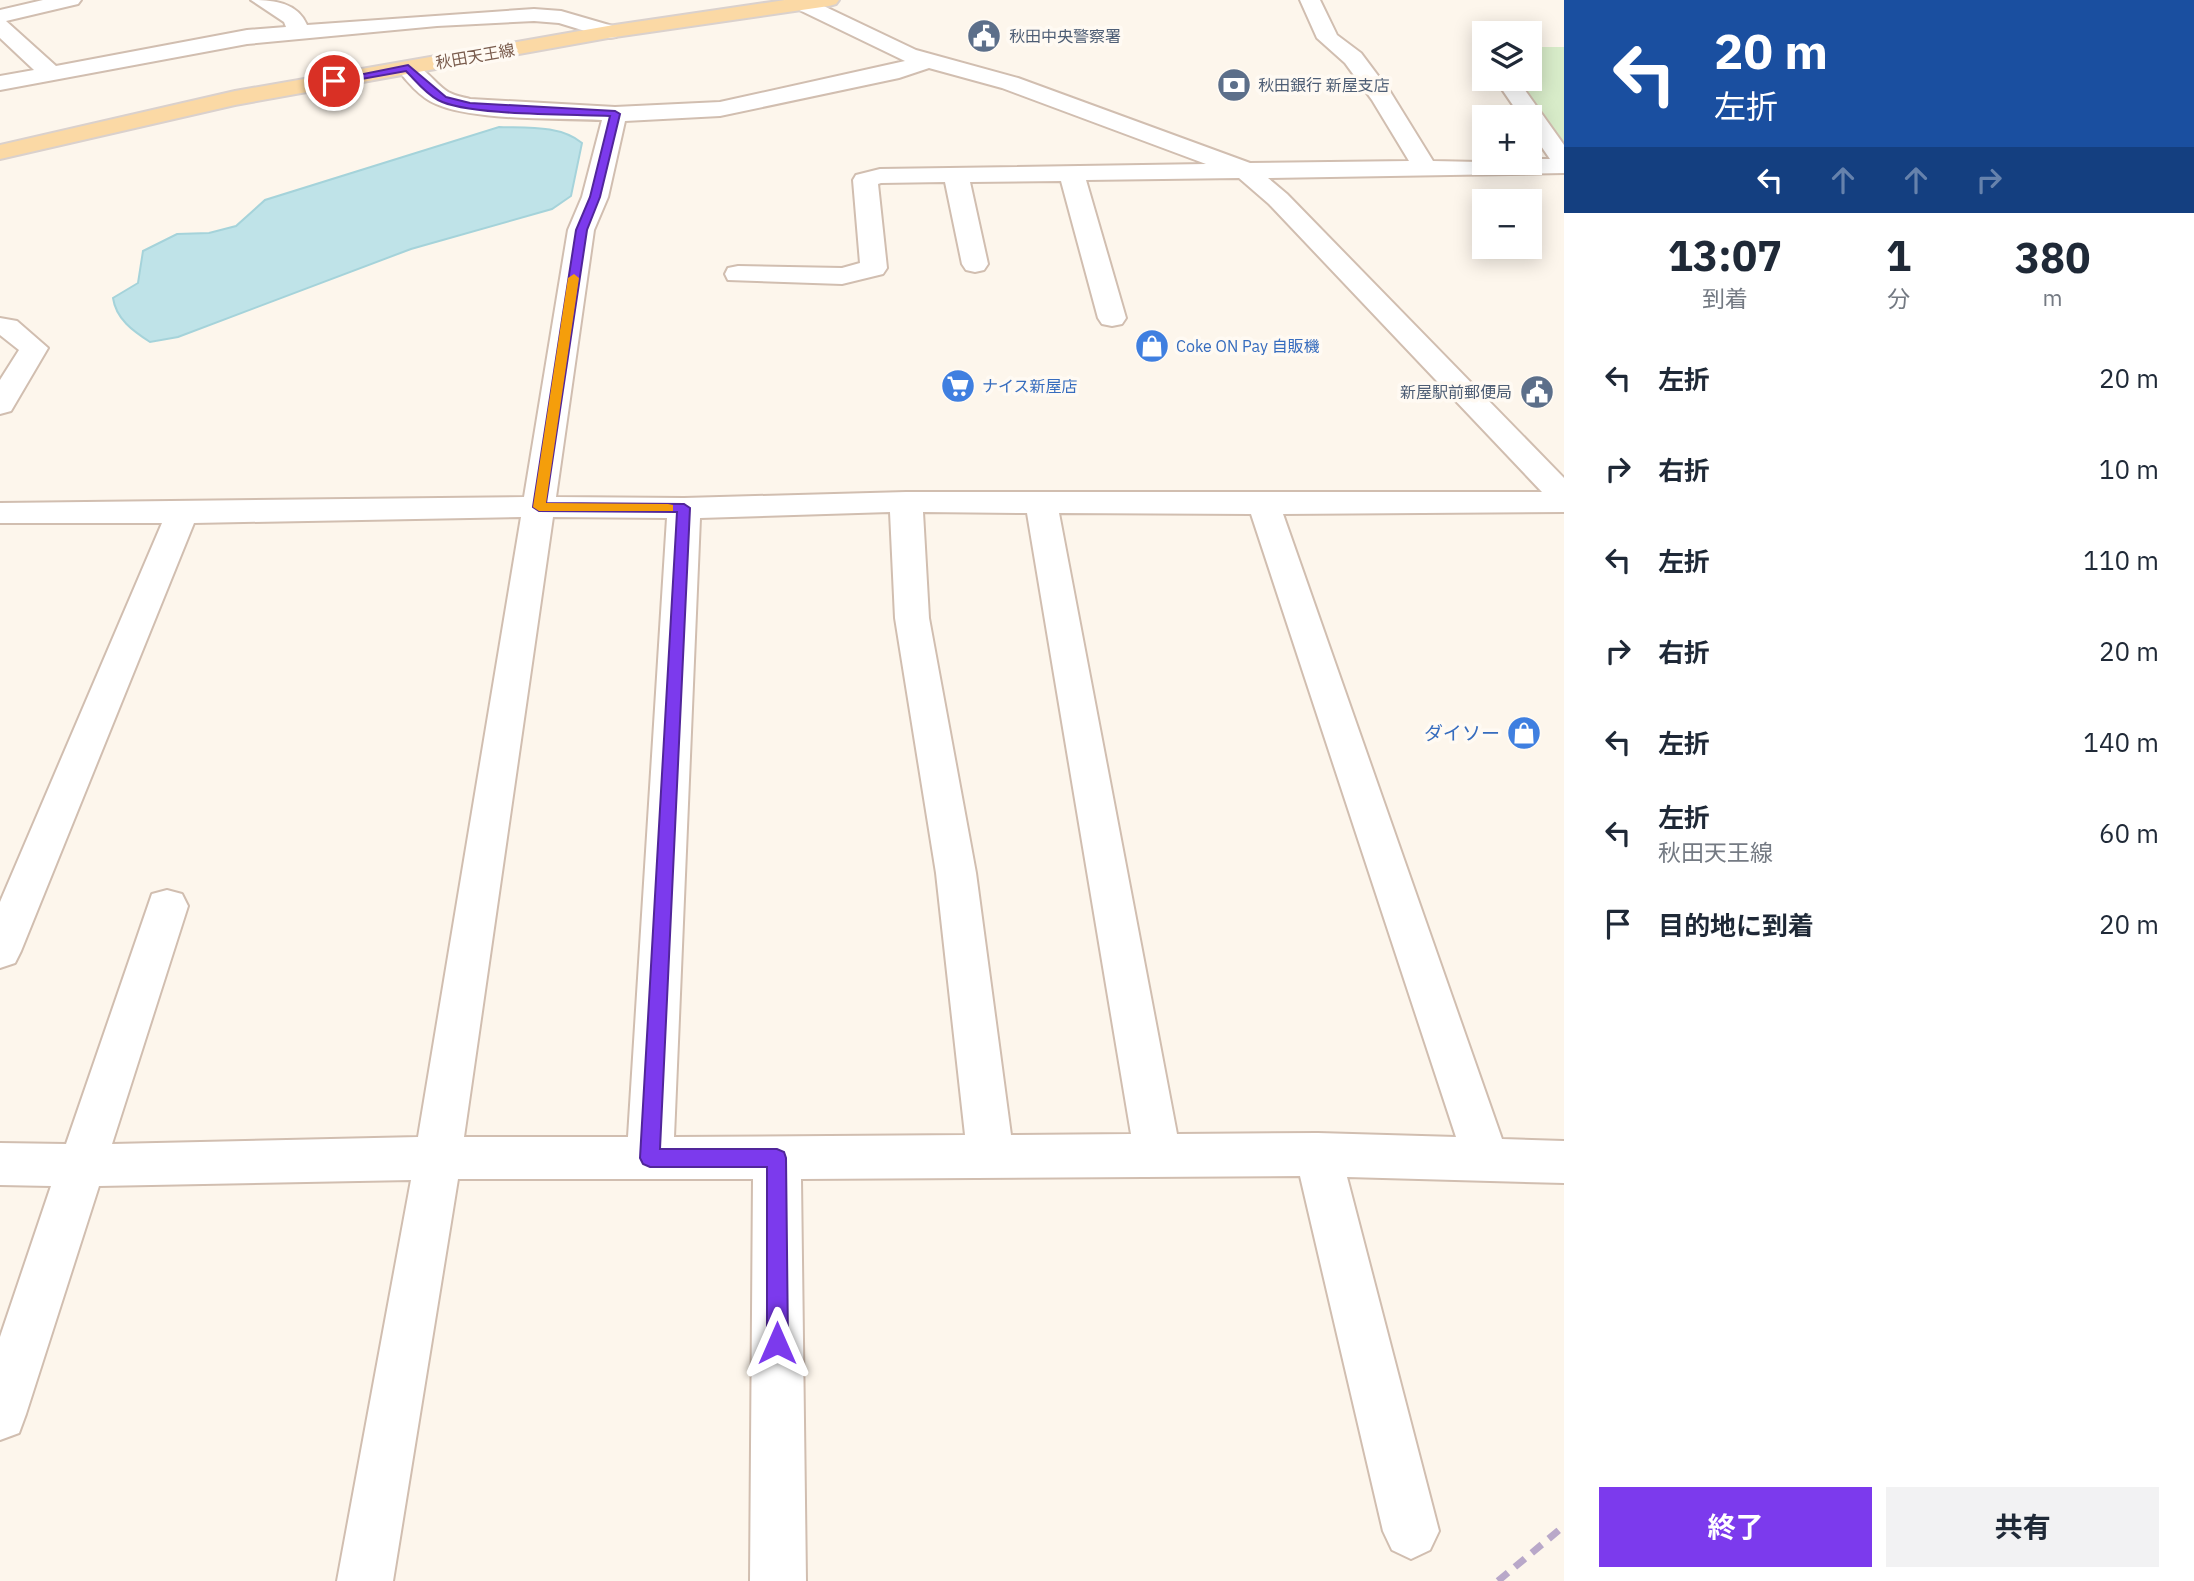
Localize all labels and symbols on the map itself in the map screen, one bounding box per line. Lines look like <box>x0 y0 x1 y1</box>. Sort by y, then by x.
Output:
public building icon: 秋田中央警察署 <box>965 17 1003 55</box>
place label: 秋田中央警察署 <box>1009 26 1121 46</box>
street label: 秋田天王線 <box>434 39 516 73</box>
pin <box>304 51 364 111</box>
bank icon: 秋田銀行 新屋支店 <box>1215 66 1253 104</box>
place label: 秋田銀行 新屋支店 <box>1258 75 1390 95</box>
shop icon: Coke ON Pay 自販機 <box>1133 327 1171 365</box>
place label: Coke ON Pay 自販機 <box>1176 336 1320 356</box>
supermarket icon: ナイス新屋店 <box>939 367 977 405</box>
public building icon: 新屋駅前郵便局 <box>1518 373 1556 411</box>
place label: ナイス新屋店 <box>982 376 1078 396</box>
place label: 新屋駅前郵便局 <box>1400 382 1512 402</box>
shop icon: ダイソー <box>1505 714 1543 752</box>
place label: ダイソー <box>1424 721 1500 745</box>
position arrow <box>740 1306 814 1380</box>

